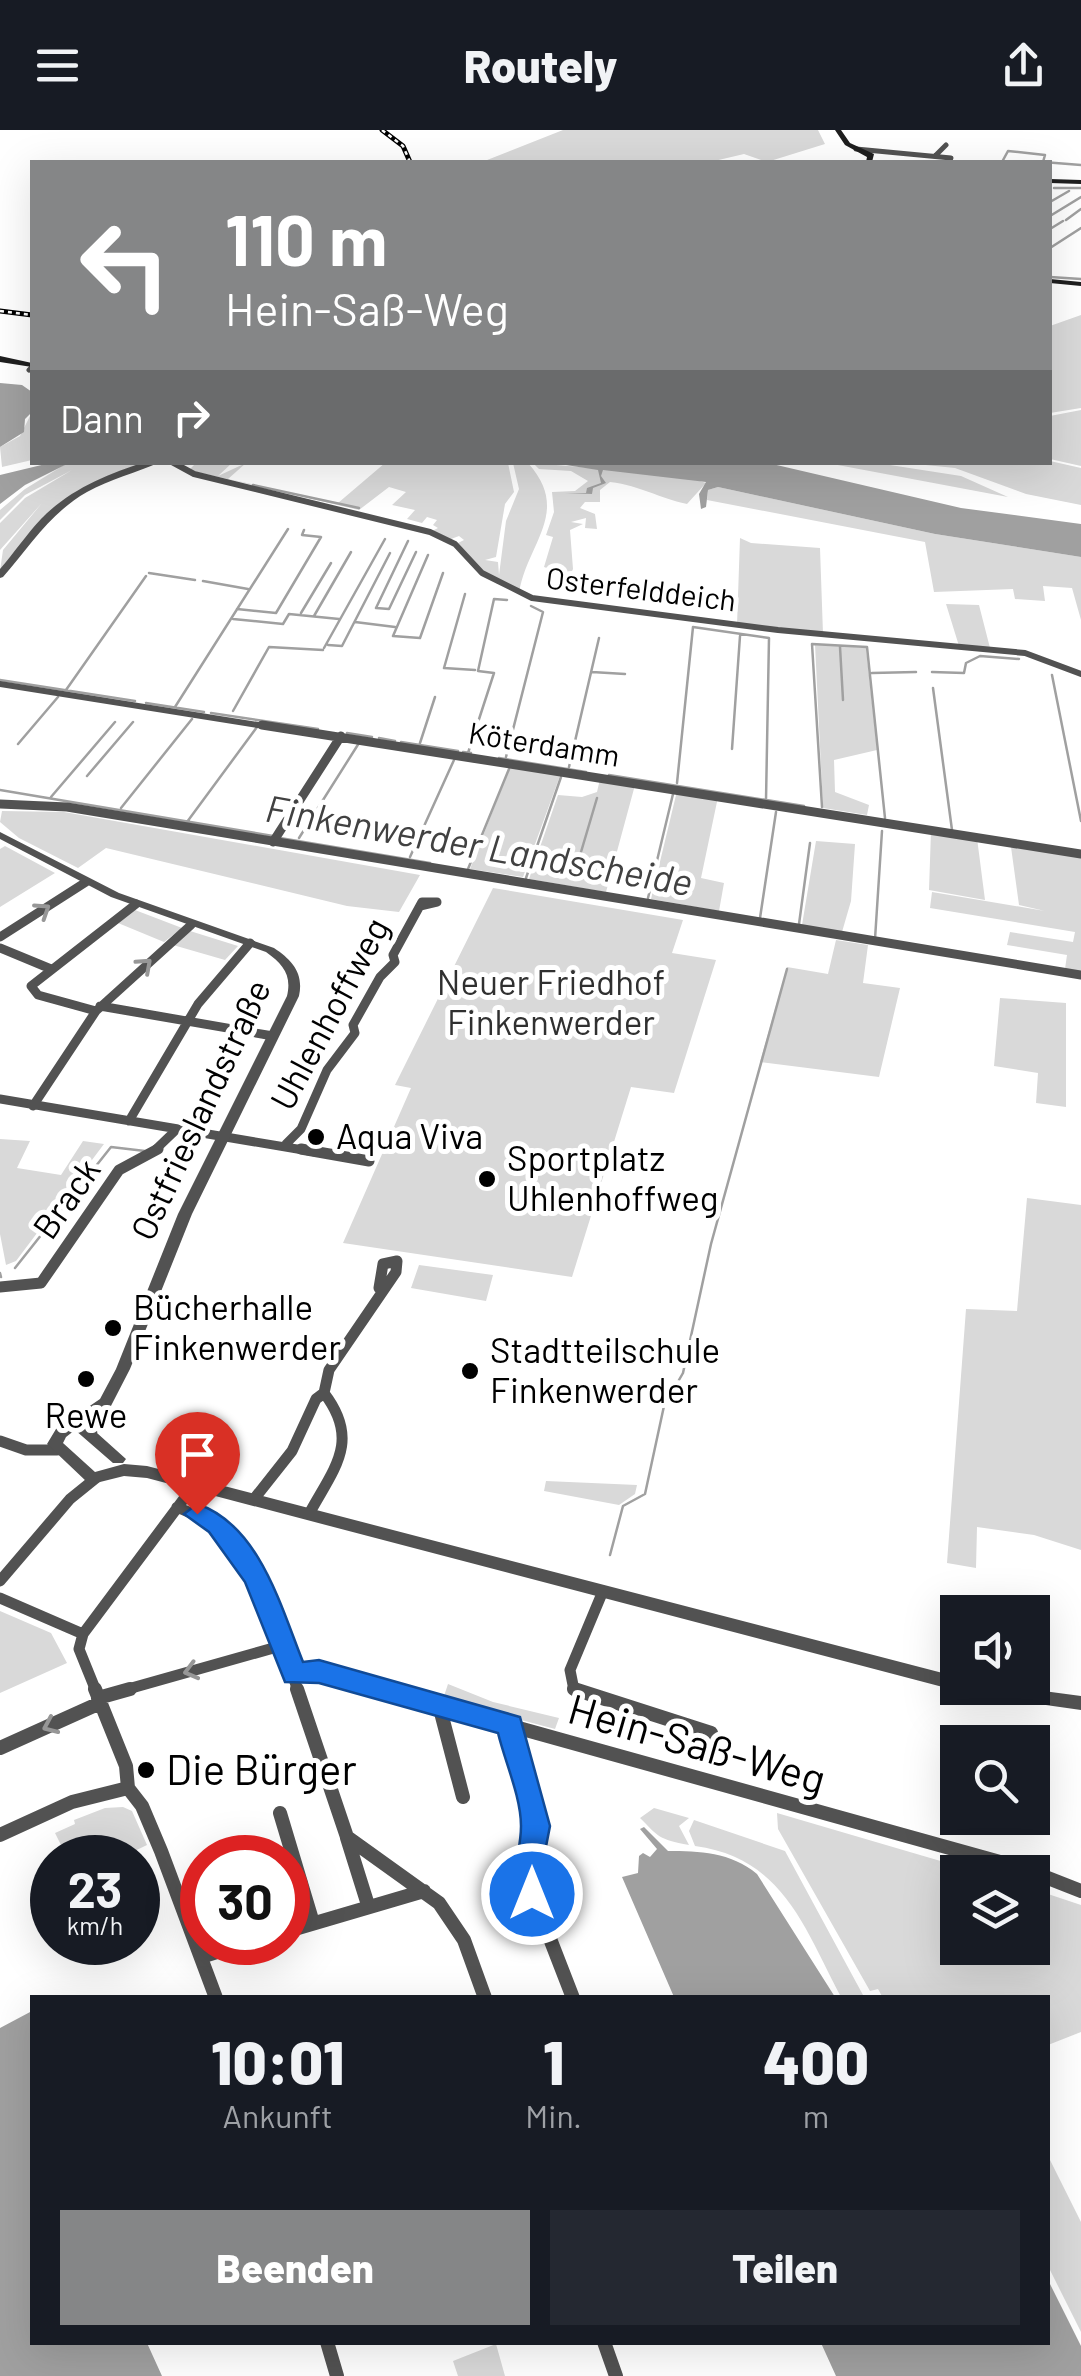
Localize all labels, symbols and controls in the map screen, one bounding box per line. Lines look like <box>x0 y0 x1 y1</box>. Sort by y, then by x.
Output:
icon: menu <box>30 38 85 93</box>
text: Routely <box>464 38 617 92</box>
icon: share <box>996 38 1051 93</box>
text: 110 m <box>225 196 387 280</box>
icon: left <box>60 200 190 330</box>
text: Hein-Saß-Weg <box>225 281 509 335</box>
icon: right <box>164 390 219 445</box>
text: Dann <box>60 395 144 441</box>
street label: Osterfelddeich <box>544 558 738 618</box>
street label: Köterdamm <box>466 713 622 773</box>
water label: Finkenwerder Landscheide <box>262 784 696 904</box>
one-way arrow <box>32 903 50 922</box>
street label: Uhlenhoffweg <box>260 910 396 1116</box>
one-way arrow <box>133 958 151 976</box>
park label: Neuer Friedhof Finkenwerder <box>437 960 665 1042</box>
street label: Ostfrieslandstraße <box>120 972 278 1246</box>
place label: Aqua Viva <box>336 1114 483 1156</box>
marker: Aqua Viva <box>305 1126 327 1148</box>
place label: Sportplatz Uhlenhoffweg <box>507 1136 719 1218</box>
street label: Brack <box>23 1150 108 1246</box>
marker: Sportplatz Uhlenhoffweg <box>476 1168 498 1190</box>
place label: Bücherhalle Finkenwerder <box>133 1285 341 1367</box>
marker: Bücherhalle Finkenwerder <box>102 1317 124 1339</box>
place label: Stadtteilschule Finkenwerder <box>490 1328 720 1410</box>
marker: Stadtteilschule Finkenwerder <box>459 1360 481 1382</box>
marker: Rewe <box>75 1368 97 1390</box>
place label: Rewe <box>45 1393 127 1435</box>
pin <box>155 1412 240 1515</box>
icon: arrive <box>170 1427 225 1482</box>
map controls <box>940 1595 1050 1965</box>
button: sound <box>940 1595 1050 1705</box>
one-way arrow <box>183 1659 200 1680</box>
street label: Hein-Saß-Weg <box>563 1682 832 1804</box>
one-way arrow <box>42 1714 60 1734</box>
button: search <box>940 1725 1050 1835</box>
place label: Die Bürger <box>166 1743 357 1794</box>
marker: Die Bürger <box>135 1759 157 1781</box>
speed limit sign: 30 <box>180 1835 310 1965</box>
position arrow <box>480 1842 584 1946</box>
button: layers <box>940 1855 1050 1965</box>
text: 23 <box>68 1858 122 1918</box>
text: km/h <box>67 1910 123 1940</box>
text: 10:01 <box>211 2025 344 2097</box>
text: 1 <box>543 2025 564 2097</box>
text: 400 <box>763 2025 869 2097</box>
text: Ankunft <box>223 2096 333 2134</box>
text: Min. <box>525 2096 582 2134</box>
text: m <box>803 2096 829 2134</box>
button: Beenden <box>60 2210 530 2325</box>
button: Teilen <box>550 2210 1020 2325</box>

